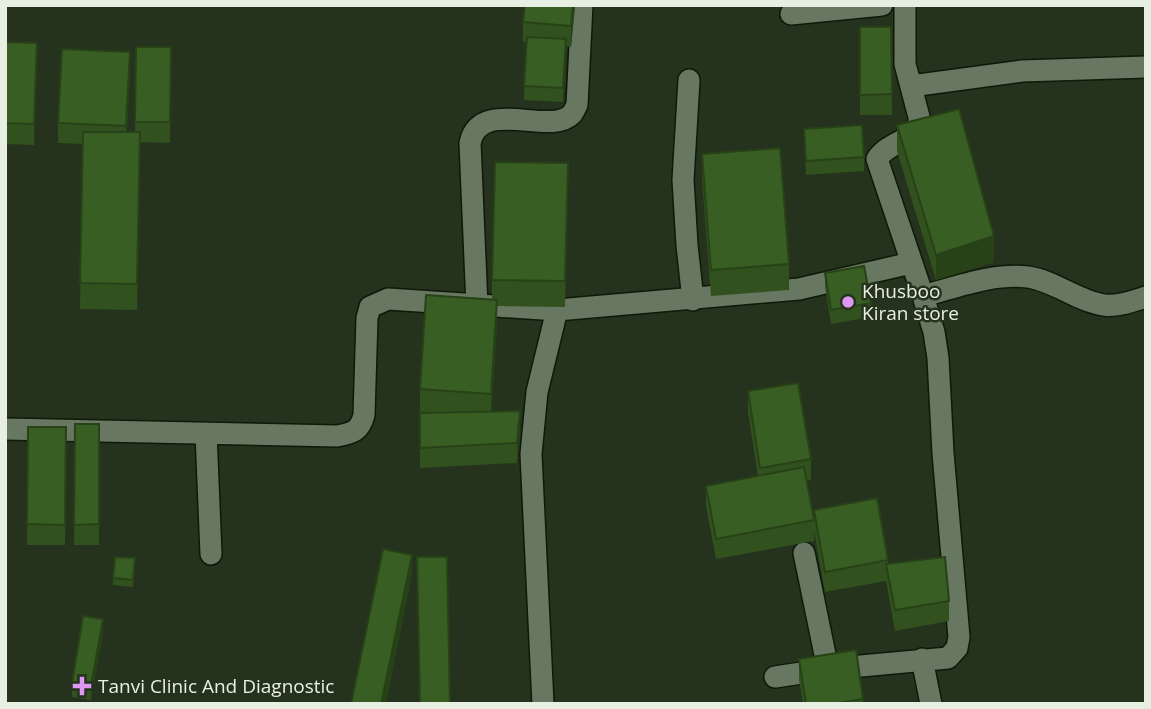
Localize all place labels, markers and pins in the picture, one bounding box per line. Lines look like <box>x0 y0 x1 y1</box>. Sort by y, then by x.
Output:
place label: Khusboo Kiran store <box>862 278 959 326</box>
marker: Khusboo Kiran store <box>840 294 856 310</box>
place label: Tanvi Clinic And Diagnostic <box>98 673 334 699</box>
marker: Tanvi Clinic And Diagnostic <box>72 676 92 696</box>

